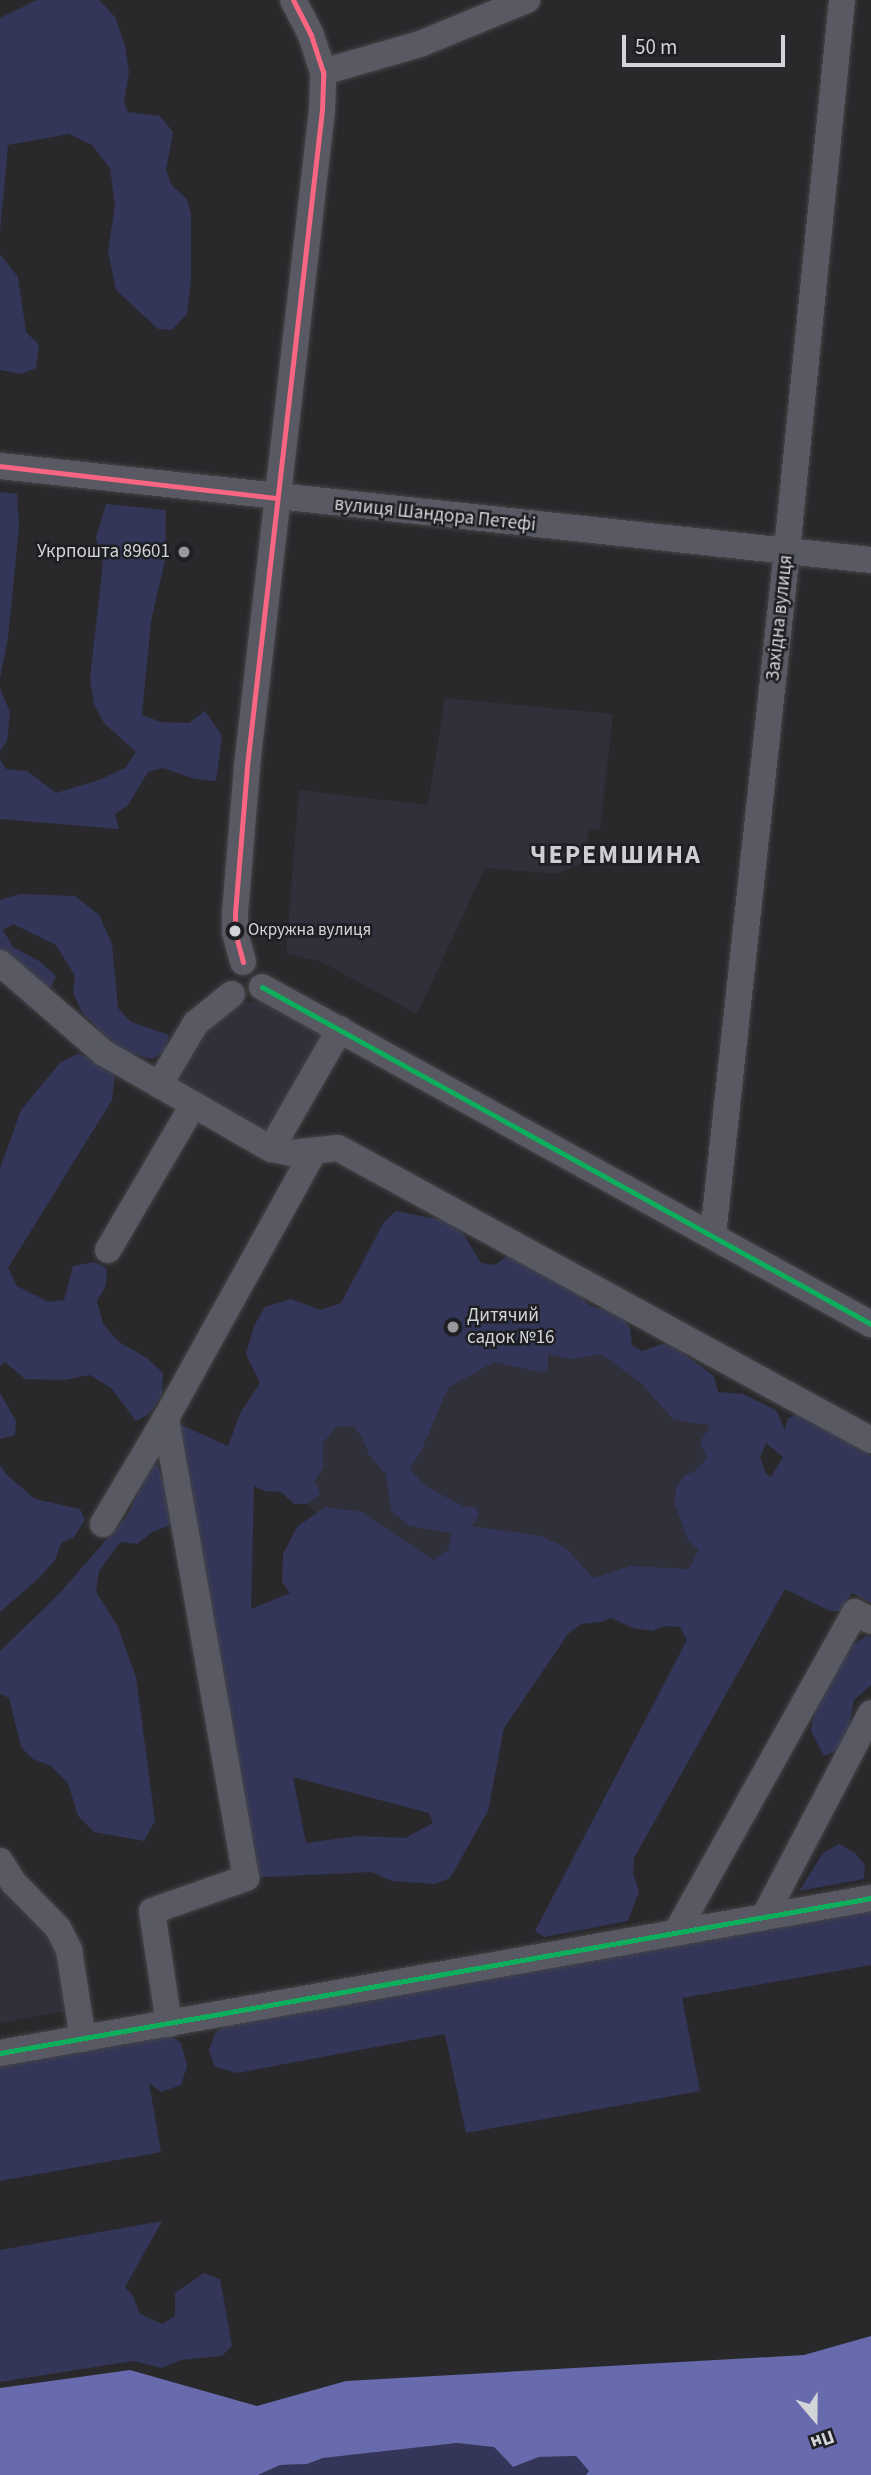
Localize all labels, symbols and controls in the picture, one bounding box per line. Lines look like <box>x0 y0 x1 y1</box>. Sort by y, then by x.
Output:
scale bar <box>626 21 789 65</box>
text: 50 m <box>635 32 677 62</box>
street label: вулиця Шандора Петефі <box>333 493 537 537</box>
place label: Укрпошта 89601 <box>37 541 170 563</box>
marker: Укрпошта 89601 <box>176 544 192 560</box>
street label: Західна вулиця <box>762 554 798 682</box>
district label: ЧЕРЕМШИНА <box>531 839 701 871</box>
place label: Окружна вулиця <box>248 921 371 941</box>
marker: Окружна вулиця <box>228 924 242 938</box>
place label: Дитячий садок №16 <box>467 1305 555 1349</box>
marker: Дитячий садок №16 <box>445 1319 461 1335</box>
north arrow <box>780 2384 850 2454</box>
text: Пн <box>807 2422 838 2456</box>

